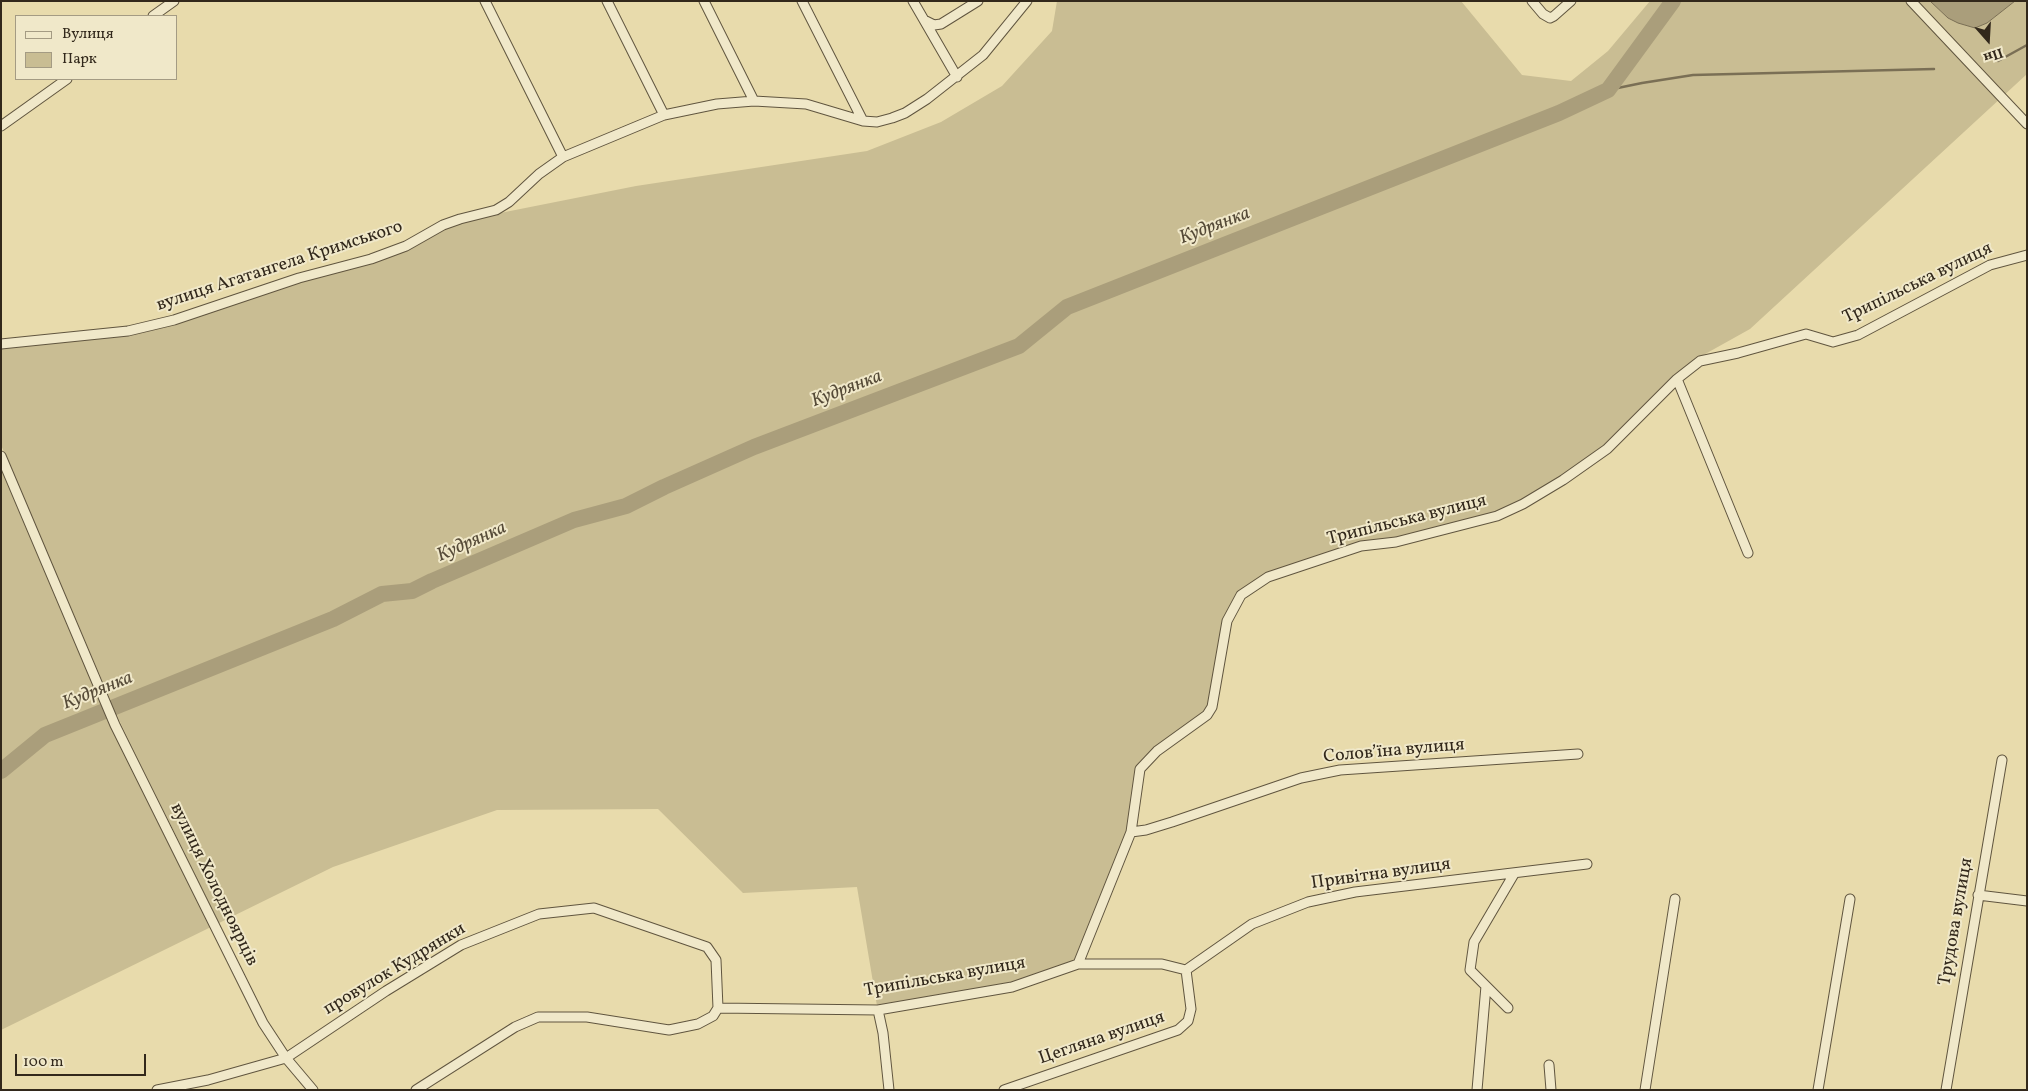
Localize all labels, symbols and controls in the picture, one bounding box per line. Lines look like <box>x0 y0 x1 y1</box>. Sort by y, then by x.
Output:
legend <box>15 15 178 80</box>
north arrow <box>1963 15 2013 65</box>
text: Вулиця <box>62 24 113 45</box>
text: Пн <box>1981 42 2006 67</box>
text: Парк <box>62 49 97 70</box>
water label: Кудрянка <box>1176 203 1254 251</box>
street label: вулиця Агатангела Кримського <box>154 217 406 317</box>
street label: Трипільська вулиця <box>1840 238 1996 330</box>
water label: Кудрянка <box>808 366 886 414</box>
street label: Трипільська вулиця <box>1325 491 1489 551</box>
water label: Кудрянка <box>434 518 510 568</box>
water label: Кудрянка <box>59 668 137 716</box>
street label: Соловʼїна вулиця <box>1323 735 1465 769</box>
street label: вулиця Холодноярців <box>164 800 262 970</box>
street label: Привітна вулиця <box>1310 855 1452 895</box>
street label: Трудова вулиця <box>1935 856 1979 988</box>
street label: провулок Кудрянки <box>320 919 470 1021</box>
street label: Трипільська вулиця <box>863 953 1027 1003</box>
street label: Цегляна вулиця <box>1036 1007 1168 1071</box>
scale bar <box>18 1044 149 1076</box>
text: 100 m <box>23 1052 63 1073</box>

